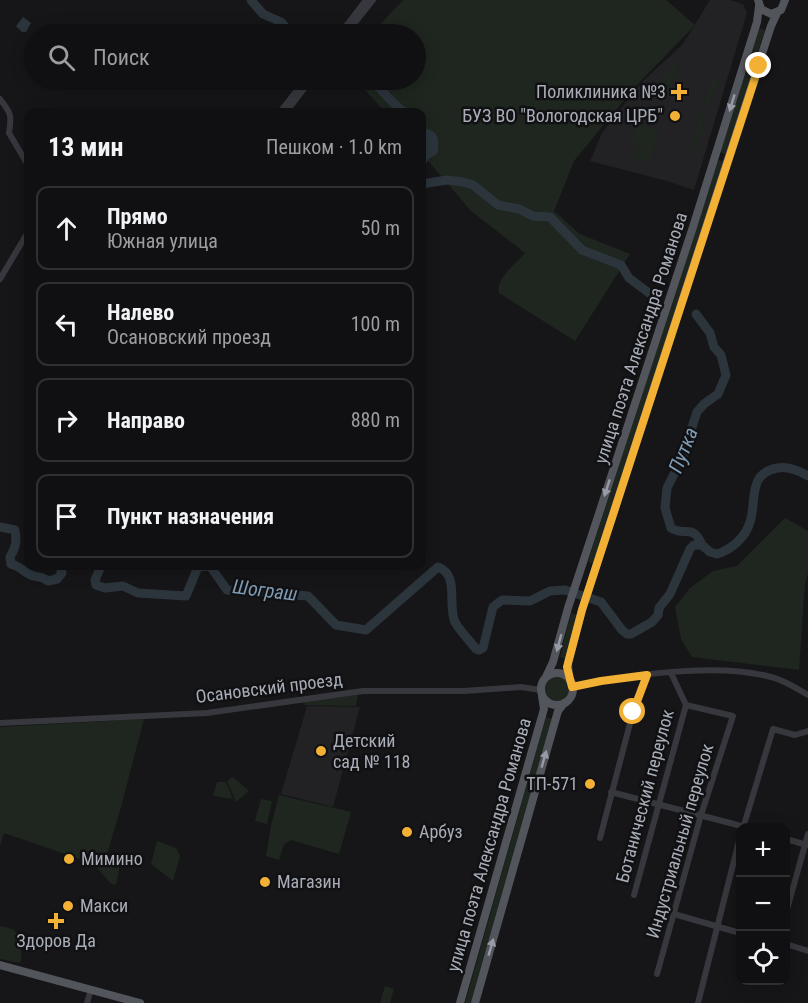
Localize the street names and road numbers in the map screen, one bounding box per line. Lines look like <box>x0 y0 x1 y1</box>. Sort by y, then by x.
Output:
street label: улица поэта Александра Романова <box>590 210 691 466</box>
street label: Осановский проезд <box>194 668 344 707</box>
street label: Ботанический переулок <box>611 707 678 885</box>
street label: улица поэта Александра Романова <box>442 716 535 974</box>
street label: Индустриальный переулок <box>642 741 717 941</box>

